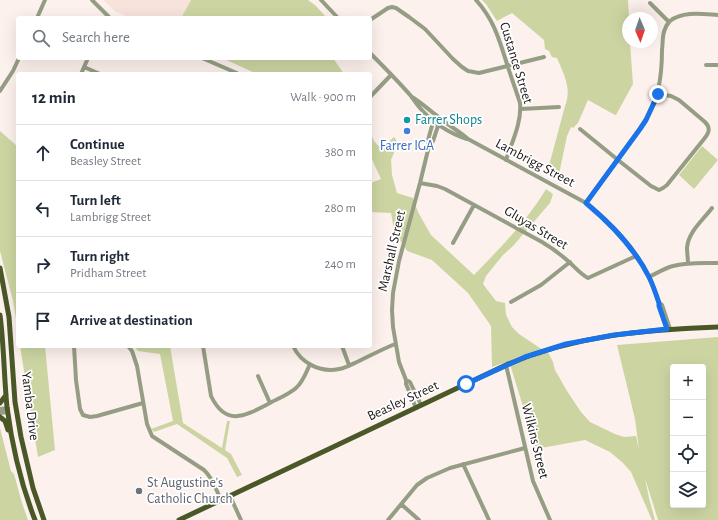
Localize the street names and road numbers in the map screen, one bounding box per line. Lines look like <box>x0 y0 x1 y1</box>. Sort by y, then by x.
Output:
street label: Custance Street <box>497 21 535 106</box>
street label: Lambrigg Street <box>493 136 577 190</box>
street label: Gluyas Street <box>502 204 571 253</box>
street label: Marshall Street <box>376 209 408 293</box>
street label: Yamba Drive <box>19 371 41 441</box>
street label: Beasley Street <box>365 378 441 424</box>
street label: Wilkins Street <box>519 402 551 480</box>

